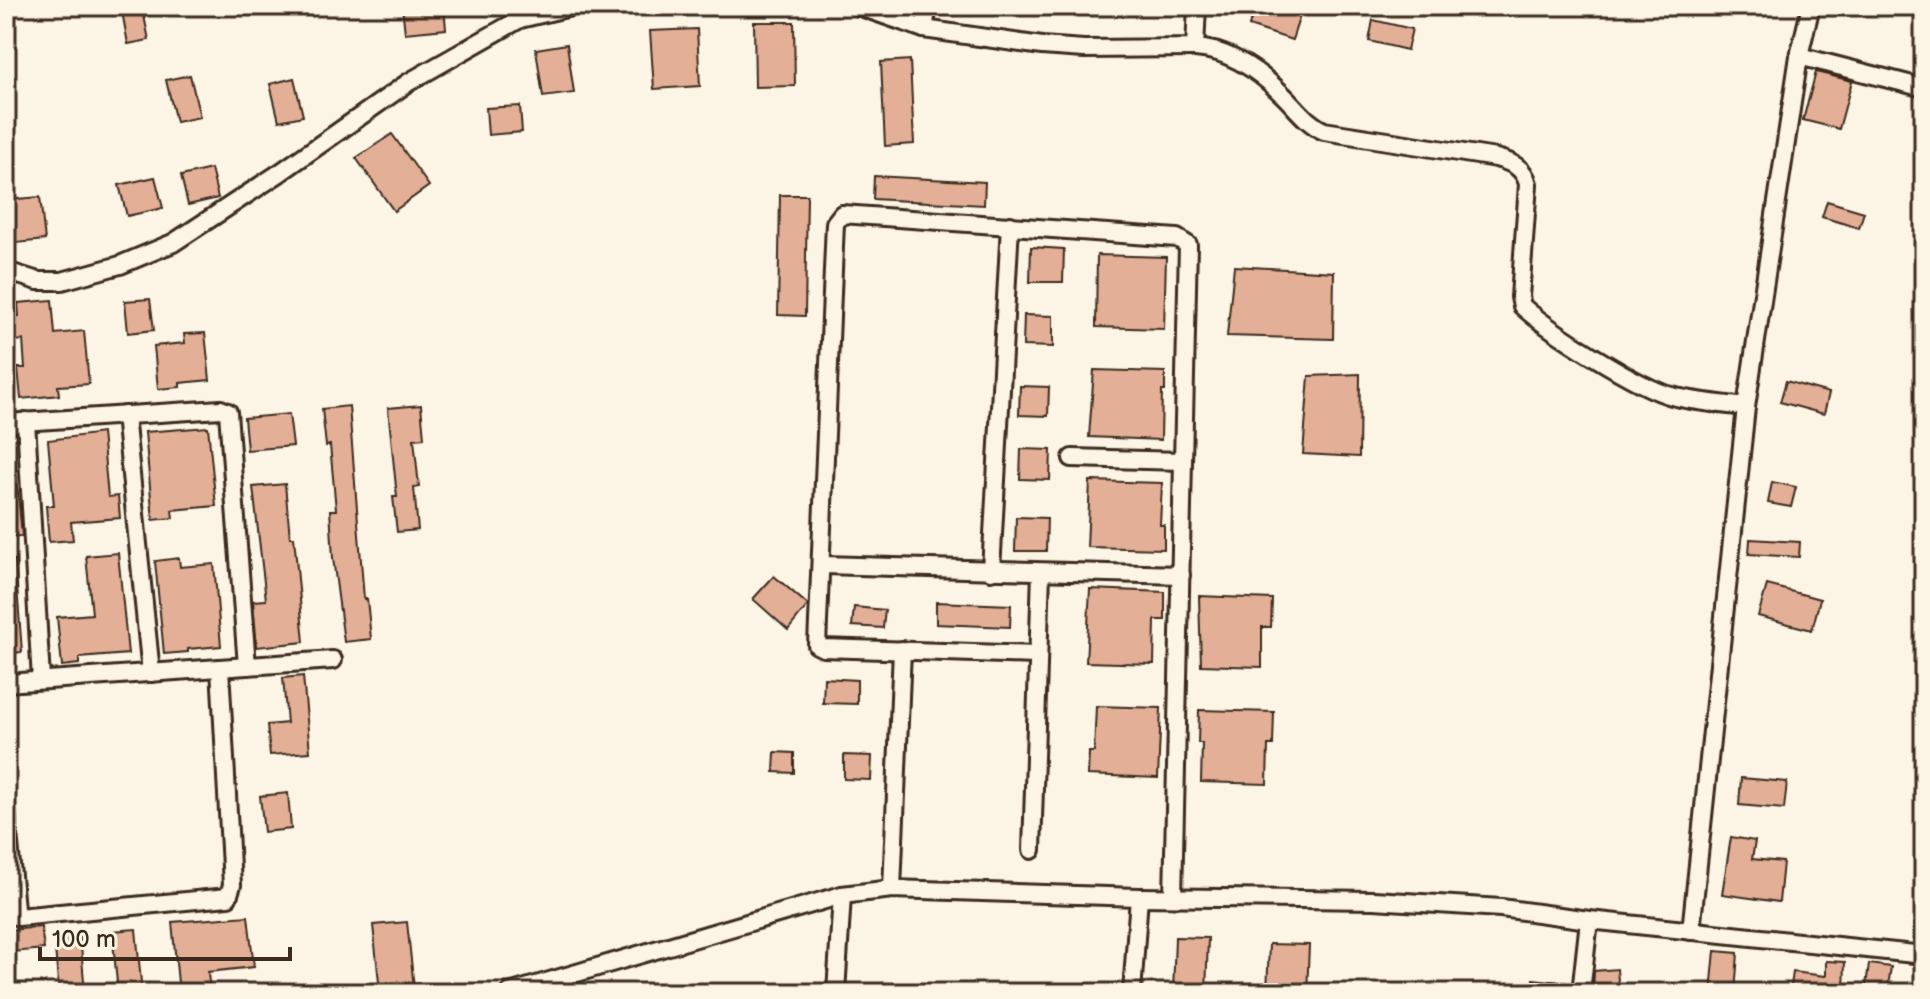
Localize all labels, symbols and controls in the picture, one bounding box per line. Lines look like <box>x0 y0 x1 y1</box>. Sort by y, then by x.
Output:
scale bar <box>40 911 290 961</box>
text: 100 m <box>52 925 116 954</box>

